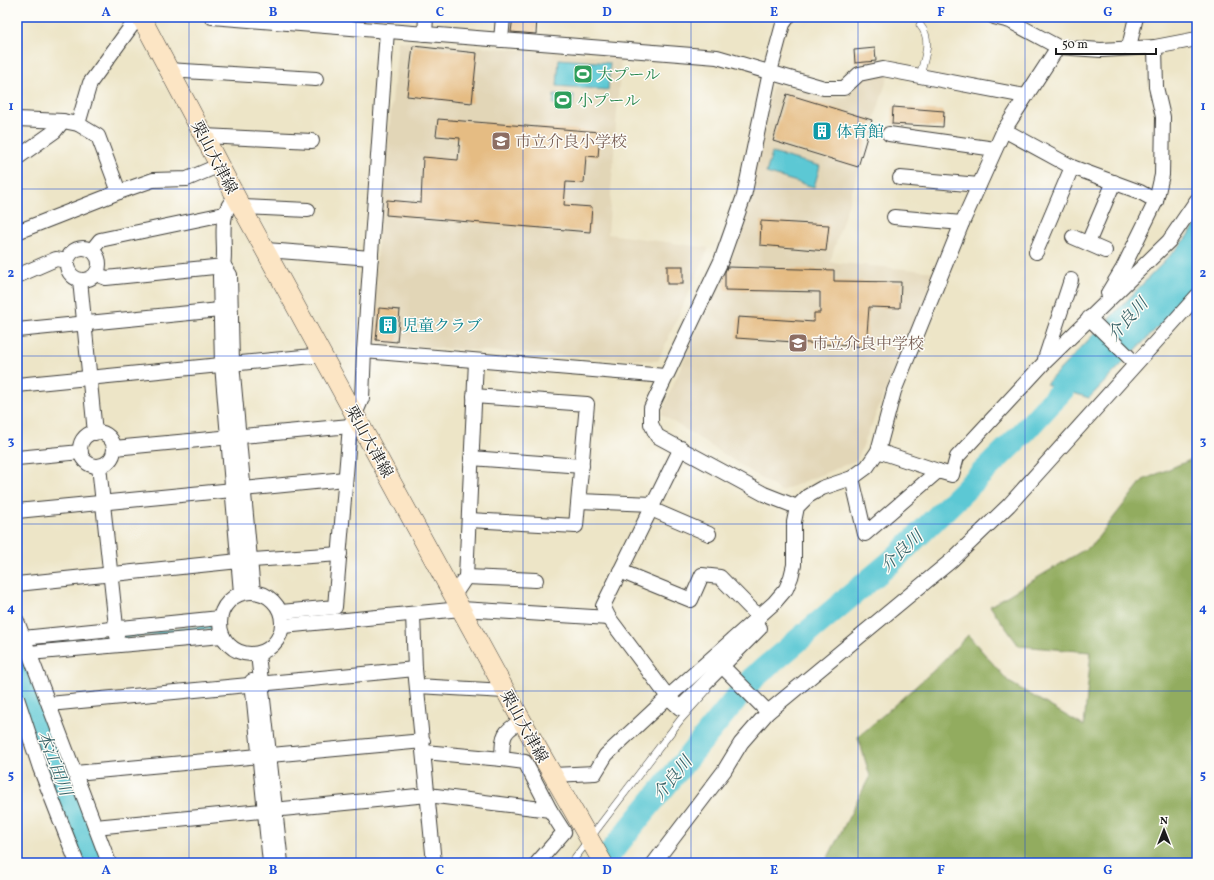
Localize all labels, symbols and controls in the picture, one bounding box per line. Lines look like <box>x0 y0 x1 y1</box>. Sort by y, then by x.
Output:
text: A <box>101 4 111 22</box>
text: B <box>269 4 278 22</box>
text: C <box>436 4 444 22</box>
text: D <box>602 4 612 22</box>
text: E <box>770 4 778 22</box>
text: F <box>937 4 945 22</box>
text: G <box>1103 4 1113 22</box>
scale bar <box>1056 30 1156 56</box>
text: 50 m <box>1062 37 1088 53</box>
sports icon: 大プール <box>572 63 594 85</box>
place label: 大プール <box>597 65 660 87</box>
sports icon: 小プール <box>552 89 574 111</box>
place label: 小プール <box>577 91 640 113</box>
text: 1 <box>8 98 14 116</box>
text: 1 <box>1200 98 1206 116</box>
street label: 栗山大津線 <box>185 117 242 198</box>
building icon: 体育館 <box>811 120 833 142</box>
place label: 体育館 <box>836 122 884 144</box>
school or university icon: 市立介良小学校 <box>490 130 512 152</box>
place label: 市立介良小学校 <box>515 132 627 154</box>
text: 2 <box>8 265 15 283</box>
text: 2 <box>1200 265 1207 283</box>
water label: 介良川 <box>1103 292 1155 347</box>
building icon: 児童クラブ <box>377 314 399 336</box>
place label: 児童クラブ <box>402 316 482 338</box>
school or university icon: 市立介良中学校 <box>787 332 809 354</box>
place label: 市立介良中学校 <box>812 334 924 356</box>
street label: 栗山大津線 <box>339 402 397 482</box>
text: 3 <box>8 433 15 451</box>
text: 3 <box>1200 433 1207 451</box>
water label: 介良川 <box>876 525 930 578</box>
text: 4 <box>7 600 15 618</box>
text: 4 <box>1199 600 1207 618</box>
street label: 栗山大津線 <box>494 687 552 767</box>
water label: 本江田川 <box>31 728 77 801</box>
water label: 介良川 <box>648 750 699 806</box>
text: 5 <box>8 767 14 785</box>
text: 5 <box>1200 767 1206 785</box>
north arrow <box>1144 810 1184 850</box>
text: N <box>1160 814 1168 829</box>
text: A <box>101 862 111 880</box>
text: B <box>269 862 278 880</box>
text: C <box>436 862 444 880</box>
text: D <box>602 862 612 880</box>
text: E <box>770 862 778 880</box>
text: F <box>937 862 945 880</box>
text: G <box>1103 862 1113 880</box>

